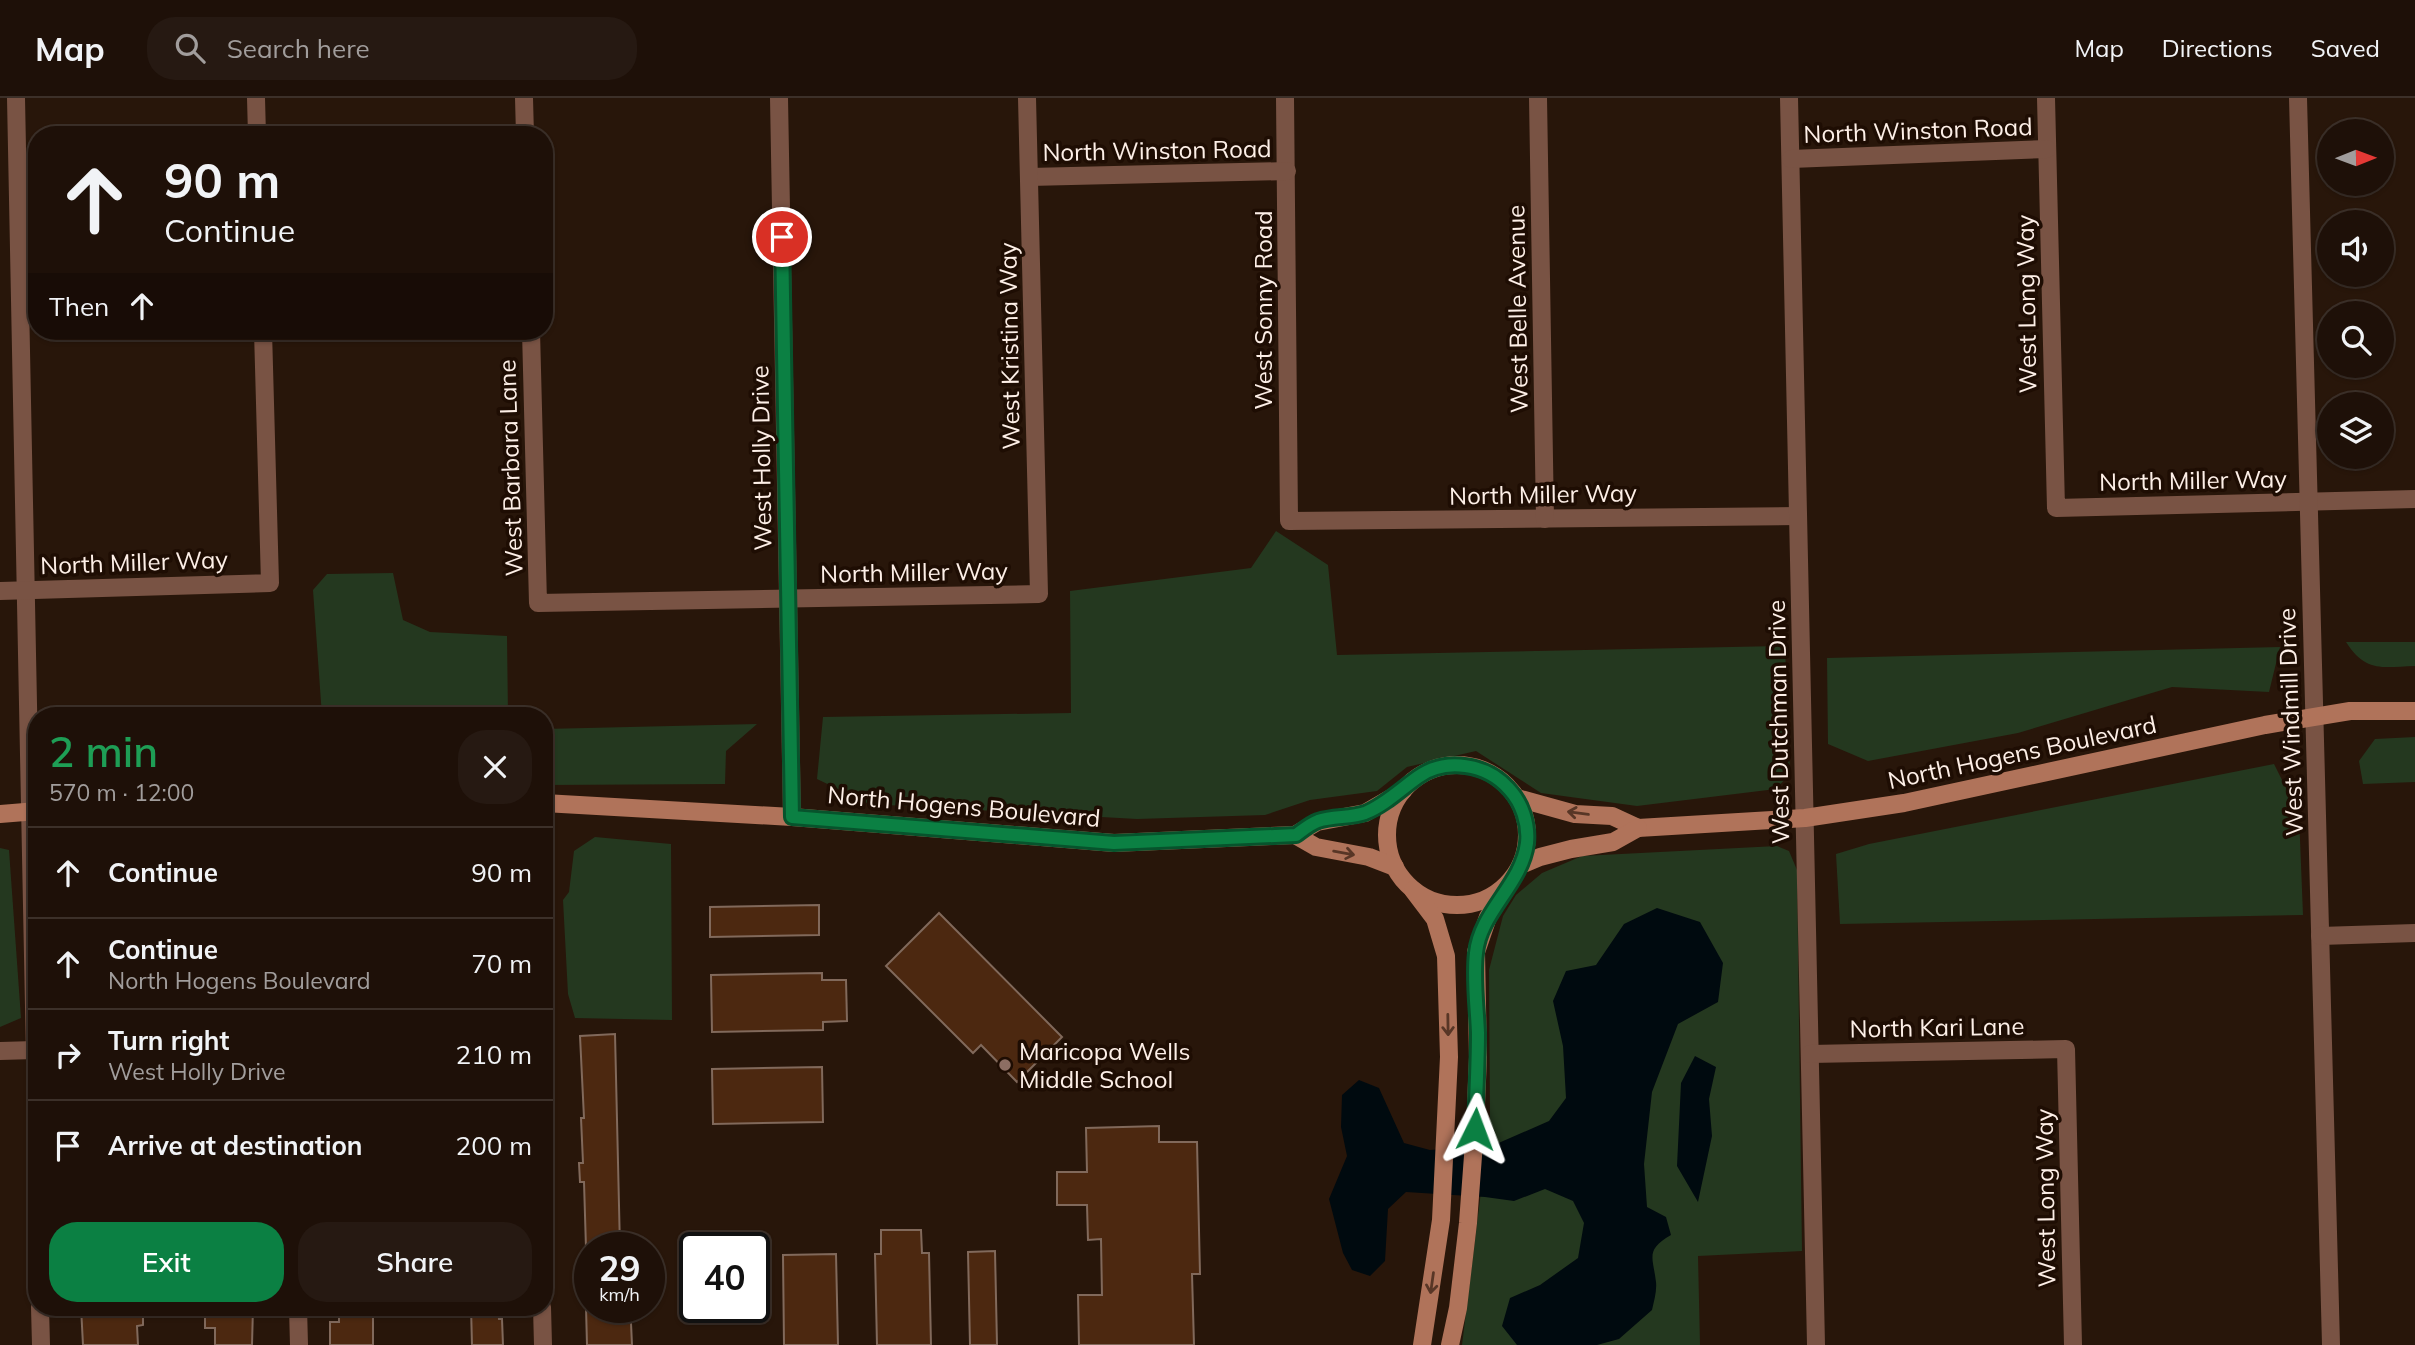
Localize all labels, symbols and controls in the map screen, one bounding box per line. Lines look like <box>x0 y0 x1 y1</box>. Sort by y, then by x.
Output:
search box <box>147 17 637 80</box>
text: Map <box>35 28 105 69</box>
icon: search <box>171 29 209 67</box>
text: Search here <box>227 32 370 65</box>
text: Map <box>2074 33 2124 63</box>
text: Directions <box>2162 33 2273 63</box>
text: Saved <box>2311 33 2380 63</box>
street label: North Winston Road <box>1803 111 2033 149</box>
north arrow <box>2317 119 2394 196</box>
map controls <box>2317 119 2394 469</box>
street label: North Winston Road <box>1042 133 1272 167</box>
text: 90 m <box>164 149 280 210</box>
icon: ahead <box>49 154 140 245</box>
street label: West Belle Avenue <box>1500 205 1534 413</box>
pin <box>752 207 812 267</box>
text: Continue <box>164 210 295 250</box>
street label: West Sonny Road <box>1248 210 1278 410</box>
button: sound <box>2317 210 2394 287</box>
street label: West Long Way <box>2009 214 2043 394</box>
icon: arrive <box>763 218 801 256</box>
street label: West Kristina Way <box>992 242 1026 450</box>
icon: ahead <box>123 287 161 325</box>
text: Then <box>49 290 109 323</box>
button: search <box>2317 301 2394 378</box>
street label: West Barbara Lane <box>491 359 529 577</box>
street label: West Holly Drive <box>744 365 778 551</box>
button: layers <box>2317 392 2394 469</box>
street label: North Miller Way <box>2099 463 2287 497</box>
street label: North Miller Way <box>1449 477 1637 511</box>
street label: North Miller Way <box>40 544 229 580</box>
street label: North Miller Way <box>820 555 1008 589</box>
street label: West Dutchman Drive <box>1761 599 1795 845</box>
street label: West Windmill Drive <box>2271 607 2309 837</box>
street label: North Hogens Boulevard <box>1885 709 2159 795</box>
text: 2 min <box>49 725 158 778</box>
button: close <box>458 730 532 804</box>
text: 570 m · 12:00 <box>49 778 194 807</box>
street label: North Hogens Boulevard <box>826 779 1102 833</box>
one-way arrow <box>1567 807 1590 820</box>
one-way arrow <box>1332 847 1355 860</box>
icon: ahead <box>49 854 87 892</box>
text: Continue <box>108 856 218 889</box>
text: 90 m <box>471 856 532 889</box>
text: Continue <box>108 933 218 966</box>
icon: ahead <box>49 945 87 983</box>
text: 70 m <box>471 947 532 980</box>
text: North Hogens Boulevard <box>108 966 371 995</box>
street label: North Kari Lane <box>1849 1010 2025 1044</box>
one-way arrow <box>1441 1013 1455 1036</box>
text: Turn right <box>108 1024 229 1057</box>
icon: right <box>49 1036 87 1074</box>
place label: Maricopa Wells Middle School <box>1019 1036 1191 1094</box>
text: 210 m <box>456 1038 532 1071</box>
text: West Holly Drive <box>108 1057 286 1086</box>
marker: Maricopa Wells Middle School <box>997 1057 1013 1073</box>
position arrow <box>1438 1092 1512 1166</box>
street label: West Long Way <box>2028 1108 2062 1288</box>
icon: arrive <box>49 1127 87 1165</box>
text: Arrive at destination <box>108 1129 363 1162</box>
text: 200 m <box>456 1129 532 1162</box>
button: Exit <box>49 1222 284 1302</box>
button: Share <box>298 1222 532 1302</box>
speed limit sign: 40 <box>679 1232 770 1323</box>
text: 29 <box>598 1246 641 1290</box>
one-way arrow <box>1426 1271 1439 1293</box>
text: km/h <box>599 1283 640 1306</box>

